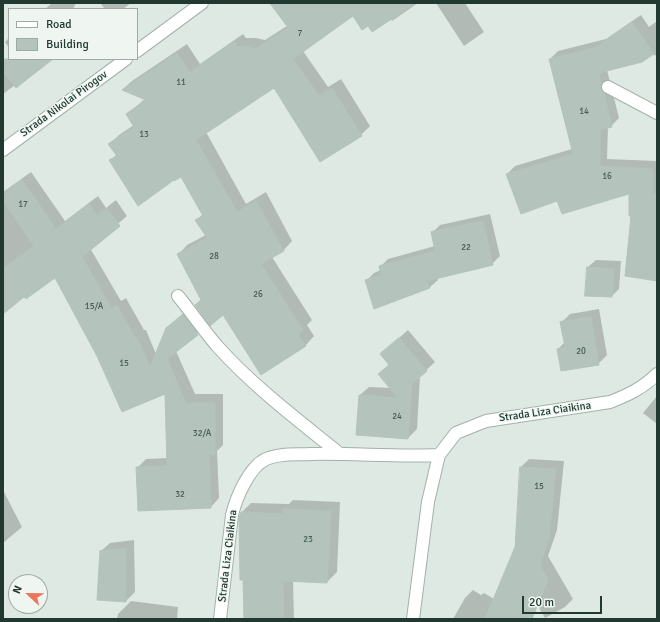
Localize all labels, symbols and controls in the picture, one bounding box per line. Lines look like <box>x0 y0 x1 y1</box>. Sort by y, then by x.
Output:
legend <box>8 8 138 60</box>
text: Road <box>46 17 72 32</box>
house number: 7 <box>298 29 302 39</box>
text: Building <box>46 37 89 52</box>
street label: Strada Nikolai Pirogov <box>18 68 110 140</box>
house number: 11 <box>176 78 186 88</box>
house number: 14 <box>579 107 589 117</box>
house number: 13 <box>139 130 149 140</box>
house number: 16 <box>602 172 612 182</box>
house number: 17 <box>18 200 28 210</box>
house number: 22 <box>461 243 471 253</box>
house number: 28 <box>209 252 219 262</box>
house number: 26 <box>253 290 263 300</box>
house number: 15/A <box>85 302 103 312</box>
house number: 20 <box>576 347 586 357</box>
house number: 15 <box>119 359 129 369</box>
street label: Strada Liza Ciaikina <box>498 399 592 425</box>
house number: 24 <box>392 412 402 422</box>
house number: 32/A <box>193 429 211 439</box>
house number: 15 <box>534 482 544 492</box>
house number: 32 <box>175 490 185 500</box>
street label: Strada Liza Ciaikina <box>216 509 240 603</box>
house number: 23 <box>303 535 313 545</box>
north arrow <box>8 574 48 614</box>
text: N <box>10 584 25 596</box>
scale bar <box>524 588 604 614</box>
text: 20 m <box>529 595 554 610</box>

